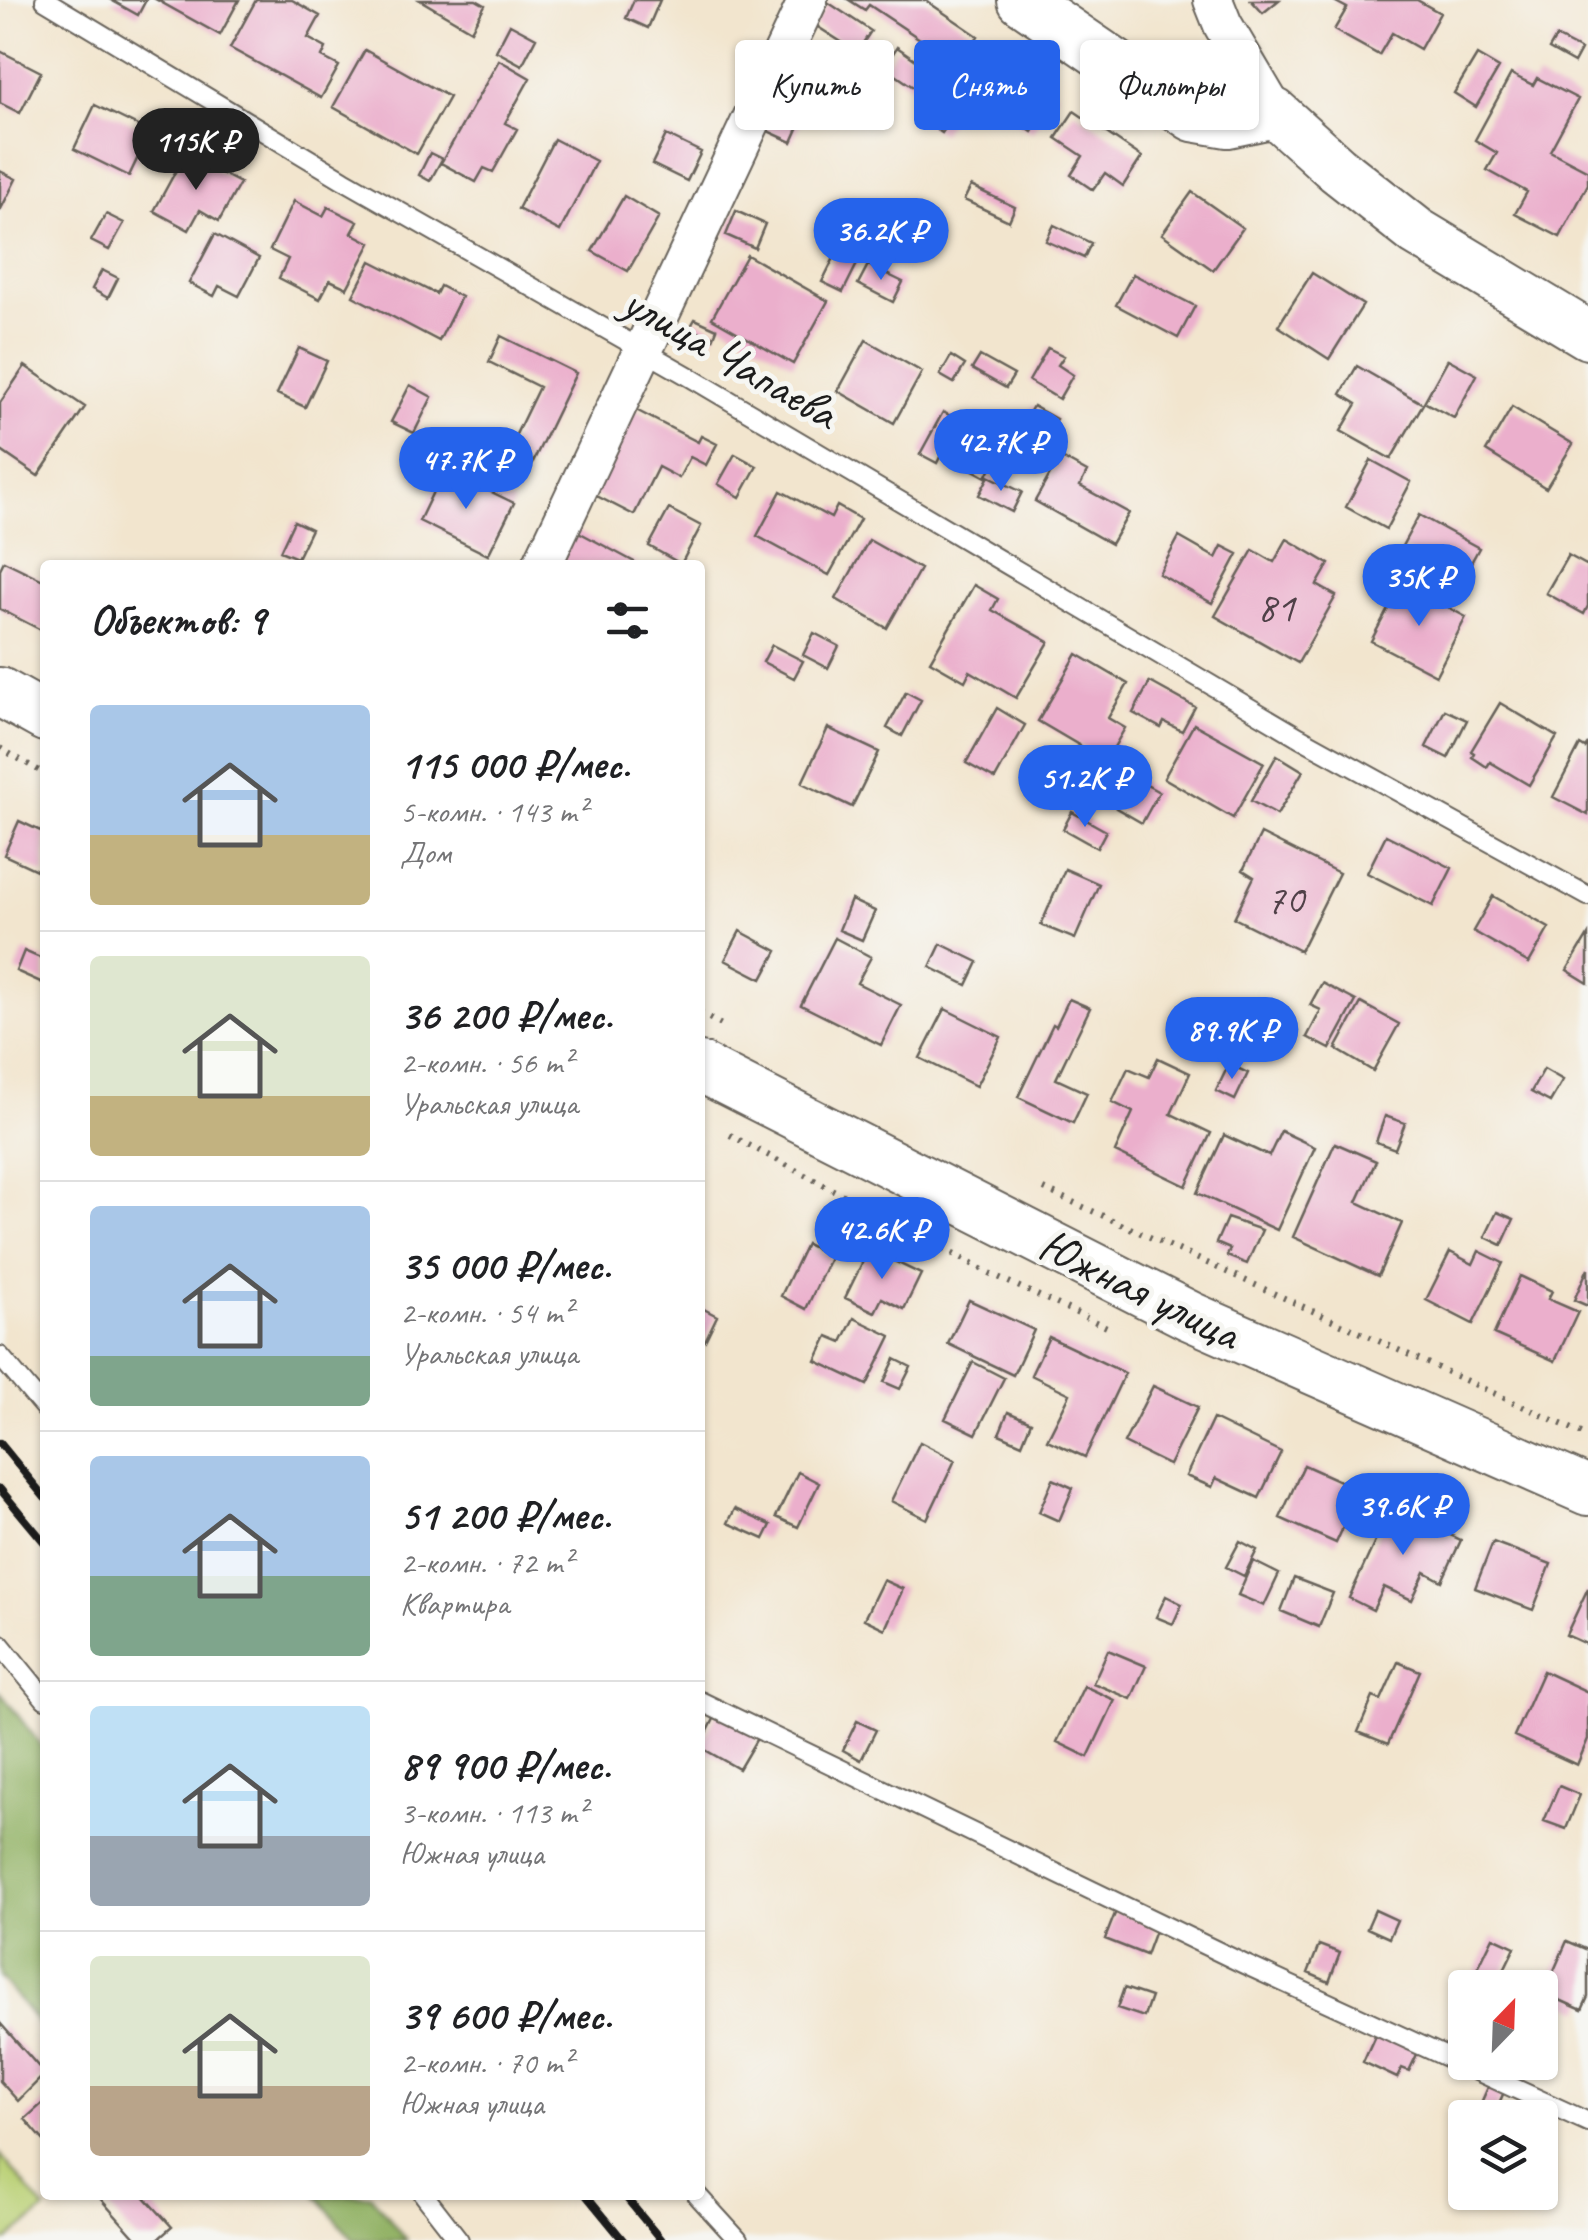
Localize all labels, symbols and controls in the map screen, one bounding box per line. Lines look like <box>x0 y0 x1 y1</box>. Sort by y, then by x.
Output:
chip: Купить <box>735 40 894 130</box>
chip: Снять <box>914 40 1060 130</box>
chip: Фильтры <box>1080 40 1259 130</box>
pin: 115K ₽ <box>115 108 277 193</box>
text: 115K ₽ <box>154 120 238 161</box>
pin: 36.2K ₽ <box>789 198 973 283</box>
text: 36.2K ₽ <box>836 210 926 251</box>
street label: улица Чапаева <box>610 270 851 444</box>
pin: 42.7K ₽ <box>909 409 1093 494</box>
text: 42.7K ₽ <box>956 421 1046 462</box>
pin: 47.7K ₽ <box>374 427 558 512</box>
text: 47.7K ₽ <box>421 439 511 480</box>
pin: 35K ₽ <box>1349 544 1489 629</box>
text: 35K ₽ <box>1385 556 1453 597</box>
house number: 81 <box>1257 581 1297 634</box>
icon: filters <box>600 593 655 648</box>
text: Объектов: 9 <box>90 594 265 647</box>
text: 115 000 ₽/мес. <box>400 738 630 791</box>
icon: home <box>170 745 290 865</box>
pin: 51.2K ₽ <box>993 745 1177 830</box>
text: 51.2K ₽ <box>1040 757 1130 798</box>
text: 5-комн. · 143 m² <box>400 791 587 832</box>
text: Дом <box>400 832 451 873</box>
house number: 70 <box>1266 873 1307 926</box>
text: 36 200 ₽/мес. <box>400 989 612 1042</box>
icon: home <box>170 996 290 1116</box>
pin: 89.9K ₽ <box>1140 997 1324 1082</box>
text: 89.9K ₽ <box>1187 1009 1277 1050</box>
text: 2-комн. · 56 m² <box>400 1042 572 1083</box>
text: Уральская улица <box>400 1083 578 1124</box>
pin: 42.6K ₽ <box>790 1197 974 1282</box>
text: 42.6K ₽ <box>837 1209 927 1250</box>
street label: Южная улица <box>1029 1215 1252 1364</box>
text: 35 000 ₽/мес. <box>400 1239 611 1292</box>
icon: home <box>170 1246 290 1366</box>
text: 2-комн. · 54 m² <box>400 1292 572 1333</box>
text: Уральская улица <box>400 1333 578 1374</box>
pin: 39.6K ₽ <box>1311 1473 1495 1558</box>
text: 39.6K ₽ <box>1358 1485 1448 1526</box>
text: 51 200 ₽/мес. <box>400 1489 611 1542</box>
icon: home <box>170 1496 290 1616</box>
text: 2-комн. · 72 m² <box>400 1542 572 1583</box>
text: Квартира <box>400 1583 509 1624</box>
text: 89 900 ₽/мес. <box>400 1739 610 1792</box>
icon: home <box>170 1746 290 1866</box>
text: 3-комн. · 113 m² <box>400 1792 587 1833</box>
text: Южная улица <box>400 1833 544 1874</box>
north arrow <box>1448 1970 1558 2080</box>
map controls <box>1448 1970 1558 2210</box>
text: 39 600 ₽/мес. <box>400 1989 612 2042</box>
icon: home <box>170 1996 290 2116</box>
text: 2-комн. · 70 m² <box>400 2042 572 2083</box>
text: Южная улица <box>400 2083 544 2124</box>
button: layers <box>1448 2100 1558 2210</box>

